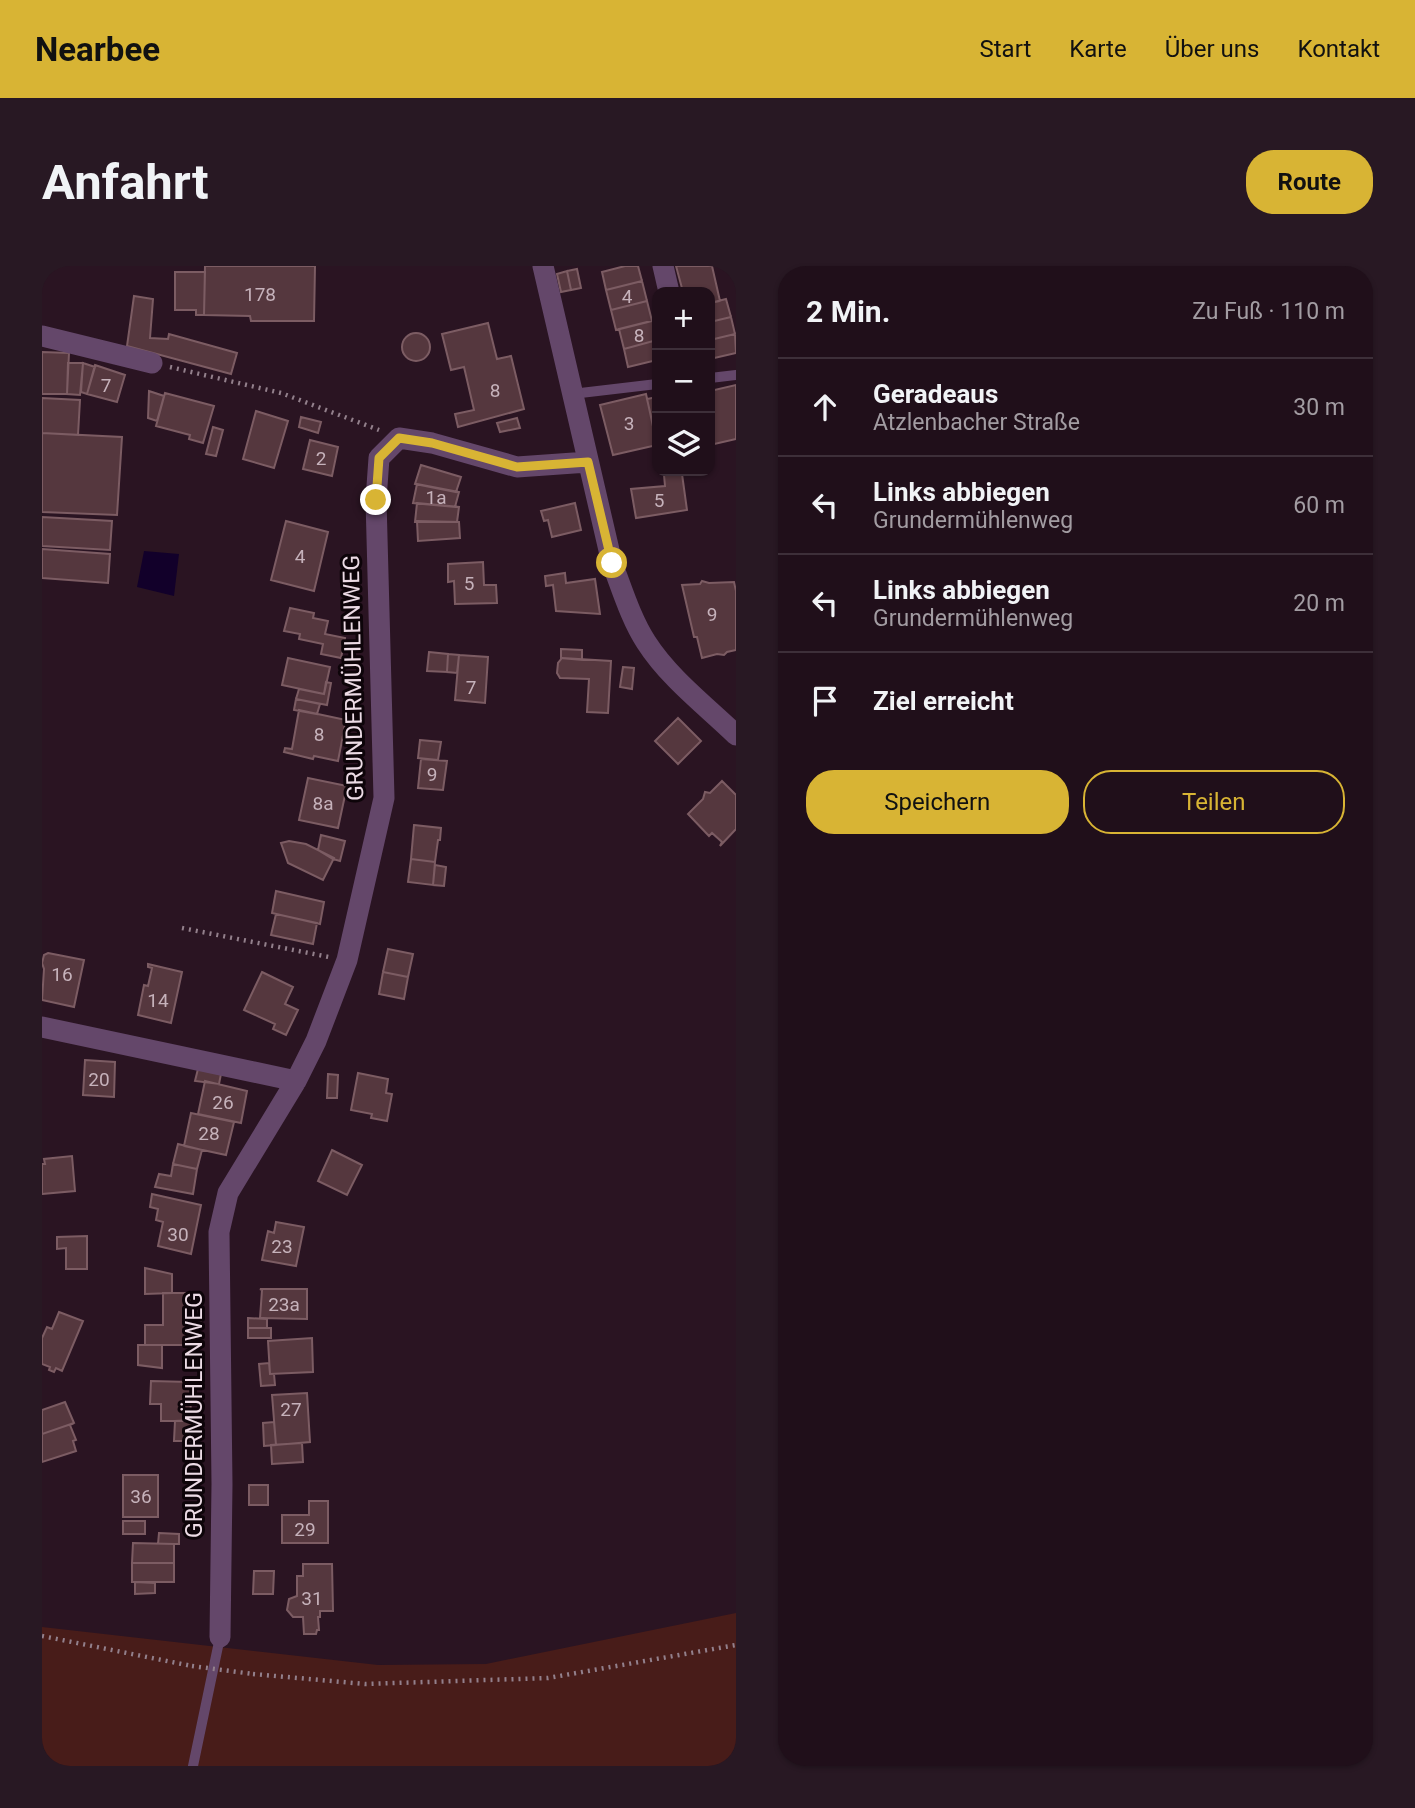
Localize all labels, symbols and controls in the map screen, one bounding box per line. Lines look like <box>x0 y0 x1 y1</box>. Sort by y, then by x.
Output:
text: Nearbee <box>35 30 160 69</box>
text: Start <box>980 35 1031 63</box>
text: Karte <box>1069 35 1127 63</box>
text: Über uns <box>1165 35 1259 63</box>
text: Kontakt <box>1297 35 1380 63</box>
button: Route <box>1246 150 1373 214</box>
text: Anfahrt <box>42 154 209 211</box>
house number: 178 <box>244 283 276 306</box>
house number: 4 <box>622 285 633 308</box>
map controls <box>652 287 715 476</box>
button: + <box>652 287 715 350</box>
text: 2 Min. <box>806 294 890 329</box>
text: Zu Fuß · 110 m <box>1192 298 1345 325</box>
house number: 8 <box>634 324 644 347</box>
button: − <box>652 350 715 413</box>
house number: 7 <box>101 374 111 397</box>
house number: 8 <box>490 379 500 402</box>
text: Geradeaus <box>873 379 998 409</box>
icon: ahead <box>806 388 844 426</box>
text: 30 m <box>1293 394 1345 421</box>
text: Atzlenbacher Straße <box>873 409 1080 436</box>
house number: 3 <box>624 412 634 435</box>
button: layers <box>652 413 715 476</box>
house number: 2 <box>316 447 326 470</box>
text: Links abbiegen <box>873 477 1050 507</box>
route end <box>360 484 391 515</box>
house number: 1a <box>425 486 447 509</box>
icon: left <box>806 486 844 524</box>
house number: 5 <box>654 489 664 512</box>
text: 60 m <box>1293 492 1345 519</box>
text: Grundermühlenweg <box>873 507 1073 534</box>
house number: 4 <box>295 545 306 568</box>
route start <box>596 547 627 578</box>
street label: GRUNDERMÜHLENWEG <box>337 555 369 801</box>
house number: 5 <box>464 572 474 595</box>
text: Links abbiegen <box>873 575 1050 605</box>
icon: left <box>806 584 844 622</box>
text: 20 m <box>1293 590 1345 617</box>
house number: 9 <box>707 603 717 626</box>
text: Grundermühlenweg <box>873 605 1073 632</box>
house number: 7 <box>466 676 476 699</box>
icon: arrive <box>806 682 844 720</box>
text: Ziel erreicht <box>873 686 1014 716</box>
house number: 8 <box>314 723 324 746</box>
house number: 9 <box>427 763 437 786</box>
button: Speichern <box>806 770 1069 834</box>
button: Teilen <box>1083 770 1345 834</box>
house number: 8a <box>312 792 334 815</box>
house number: 16 <box>51 963 73 986</box>
house number: 14 <box>147 989 169 1012</box>
house number: 20 <box>88 1068 110 1091</box>
house number: 26 <box>212 1091 234 1114</box>
house number: 28 <box>198 1122 220 1145</box>
house number: 30 <box>167 1223 189 1246</box>
house number: 23 <box>271 1235 293 1258</box>
street label: GRUNDERMÜHLENWEG <box>180 1292 208 1538</box>
house number: 23a <box>268 1293 300 1316</box>
house number: 27 <box>280 1398 302 1421</box>
house number: 36 <box>130 1485 152 1508</box>
house number: 29 <box>294 1518 316 1541</box>
house number: 31 <box>301 1587 323 1610</box>

